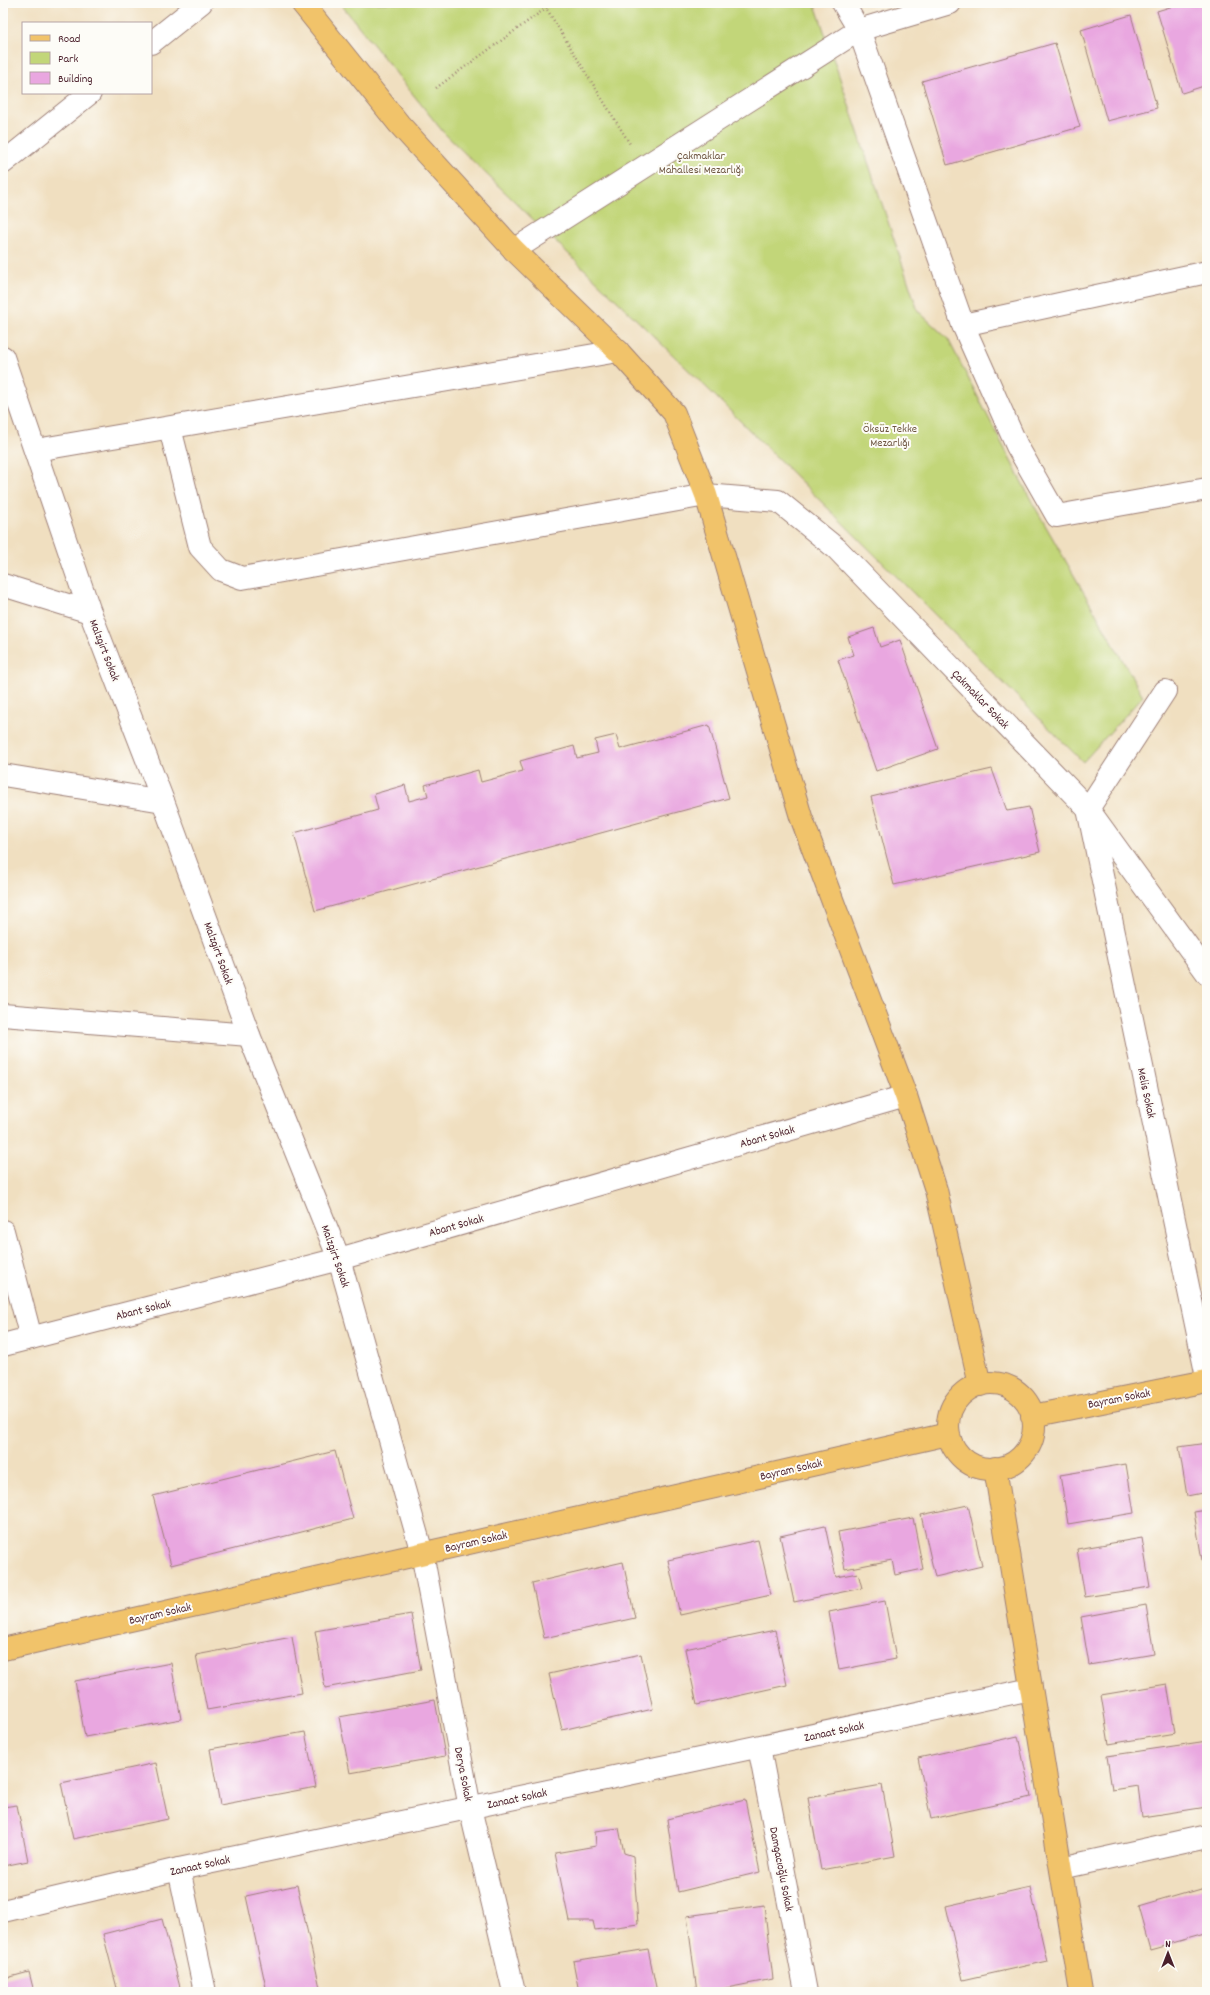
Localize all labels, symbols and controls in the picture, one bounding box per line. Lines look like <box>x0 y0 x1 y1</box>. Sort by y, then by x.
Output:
legend <box>22 22 152 94</box>
text: Road <box>58 31 80 48</box>
text: Park <box>58 51 79 68</box>
text: Building <box>58 71 93 88</box>
park label: Çakmaklar Mahallesi Mezarlığı <box>659 148 743 179</box>
park label: Öksüz Tekke Mezarlığı <box>863 421 917 452</box>
street label: Malzgirt Sokak <box>84 617 123 684</box>
street label: Çakmaklar Sokak <box>947 667 1013 734</box>
street label: Malzgirt Sokak <box>198 920 237 987</box>
street label: Melis Sokak <box>1132 1066 1159 1120</box>
street label: Abant Sokak <box>738 1122 797 1153</box>
street label: Abant Sokak <box>427 1211 486 1242</box>
street label: Malzgirt Sokak <box>316 1223 353 1290</box>
street label: Abant Sokak <box>114 1295 173 1326</box>
street label: Bayram Sokak <box>1087 1385 1152 1414</box>
street label: Bayram Sokak <box>759 1455 824 1486</box>
street label: Bayram Sokak <box>444 1527 509 1558</box>
street label: Bayram Sokak <box>128 1599 193 1630</box>
street label: Zanaat Sokak <box>803 1718 866 1747</box>
street label: Derya Sokak <box>449 1746 476 1803</box>
street label: Zanaat Sokak <box>486 1785 549 1814</box>
street label: Damgacıoğlu Sokak <box>764 1826 797 1913</box>
street label: Zanaat Sokak <box>169 1852 232 1881</box>
north arrow <box>1148 1933 1188 1973</box>
text: N <box>1165 1937 1171 1953</box>

